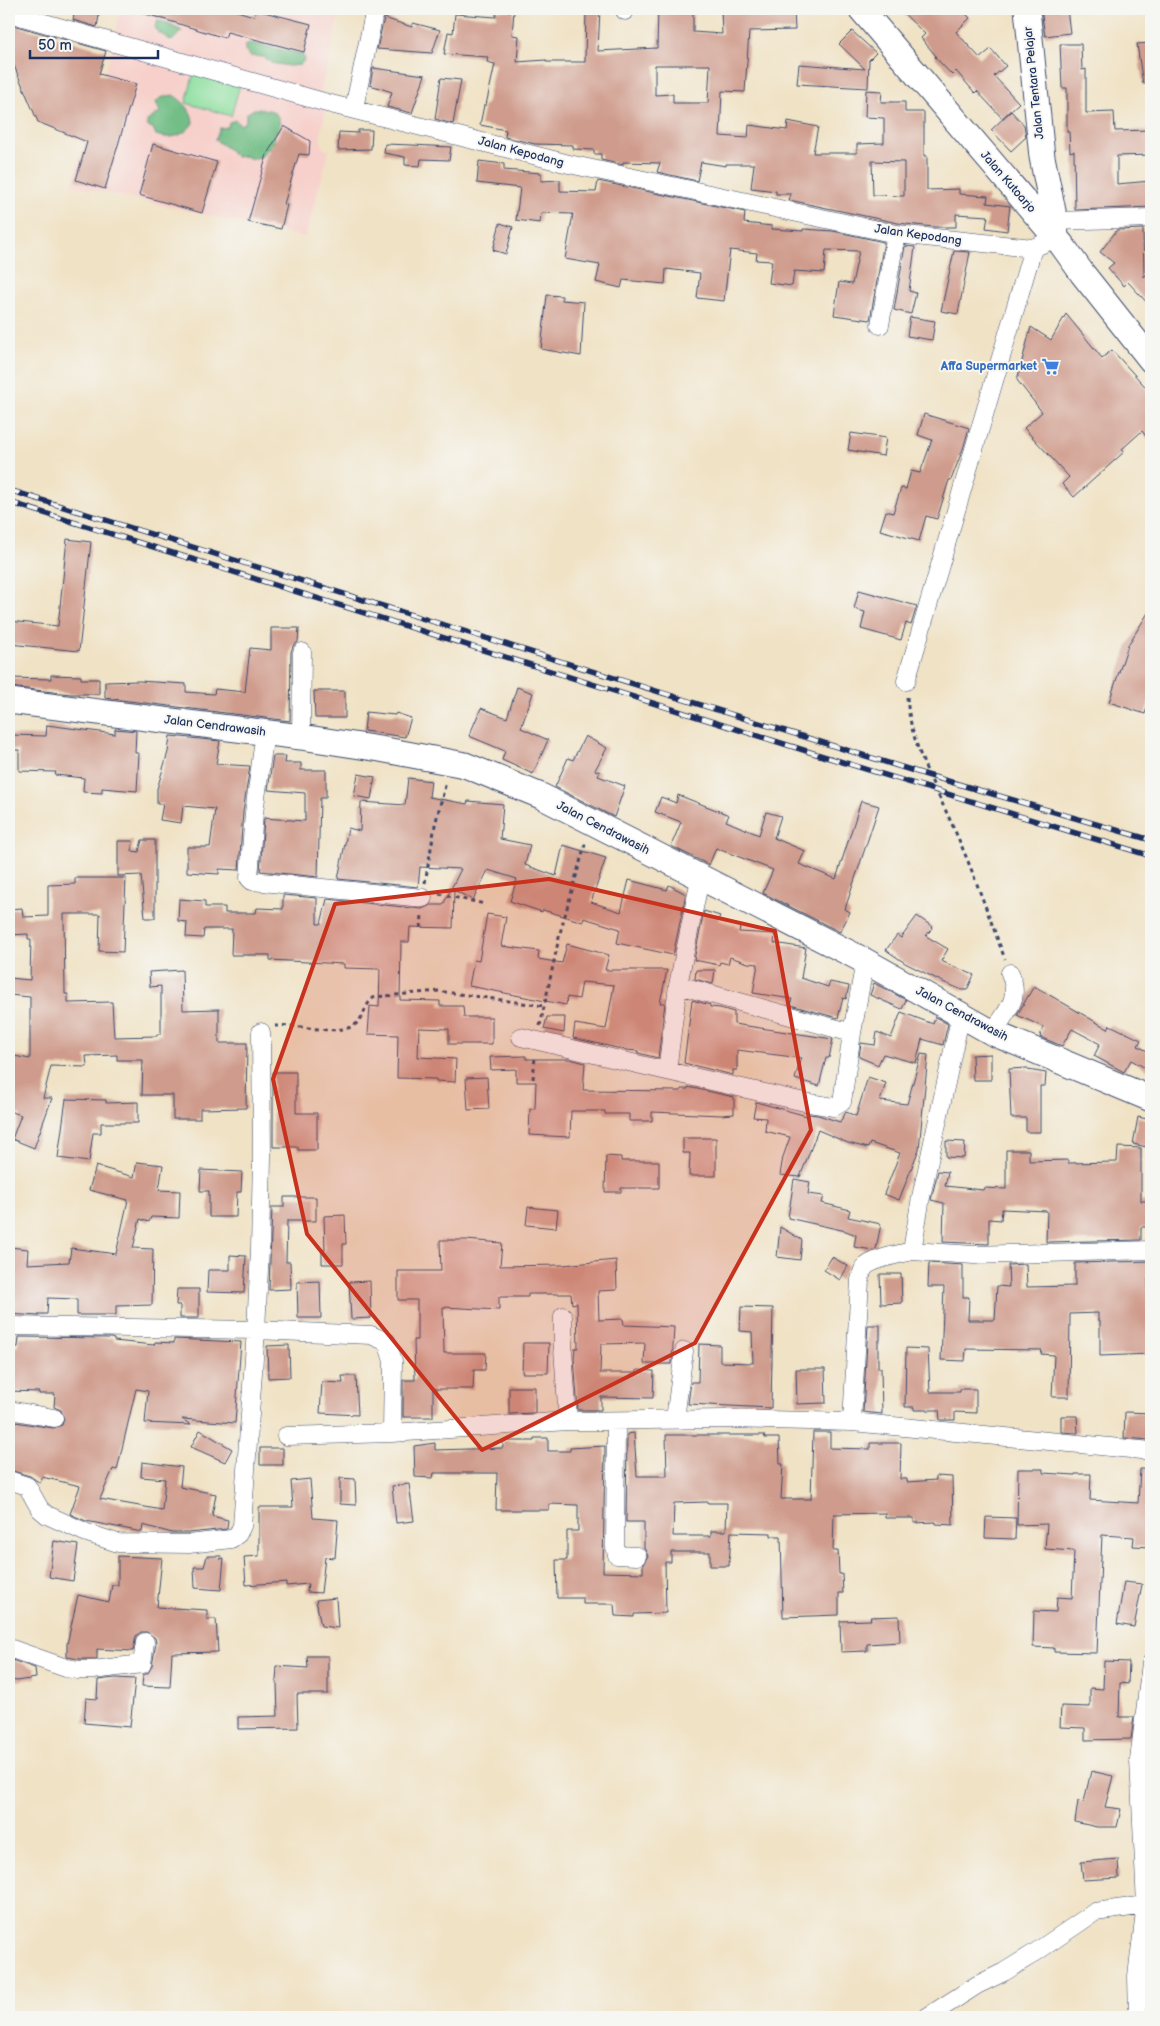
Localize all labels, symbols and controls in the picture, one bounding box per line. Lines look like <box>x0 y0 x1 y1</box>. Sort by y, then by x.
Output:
street label: Jalan Tentara Pelajar <box>1021 25 1047 140</box>
scale bar <box>30 28 158 60</box>
text: 50 m <box>38 36 72 55</box>
street label: Jalan Kepodang <box>477 133 566 171</box>
street label: Jalan Kutoarjo <box>977 148 1039 216</box>
street label: Jalan Kepodang <box>873 221 963 249</box>
supermarket icon: Affa Supermarket <box>1041 356 1061 376</box>
place label: Affa Supermarket <box>940 359 1037 374</box>
street label: Jalan Cendrawasih <box>163 712 267 740</box>
street label: Jalan Cendrawasih <box>554 798 652 858</box>
street label: Jalan Cendrawasih <box>913 983 1011 1045</box>

